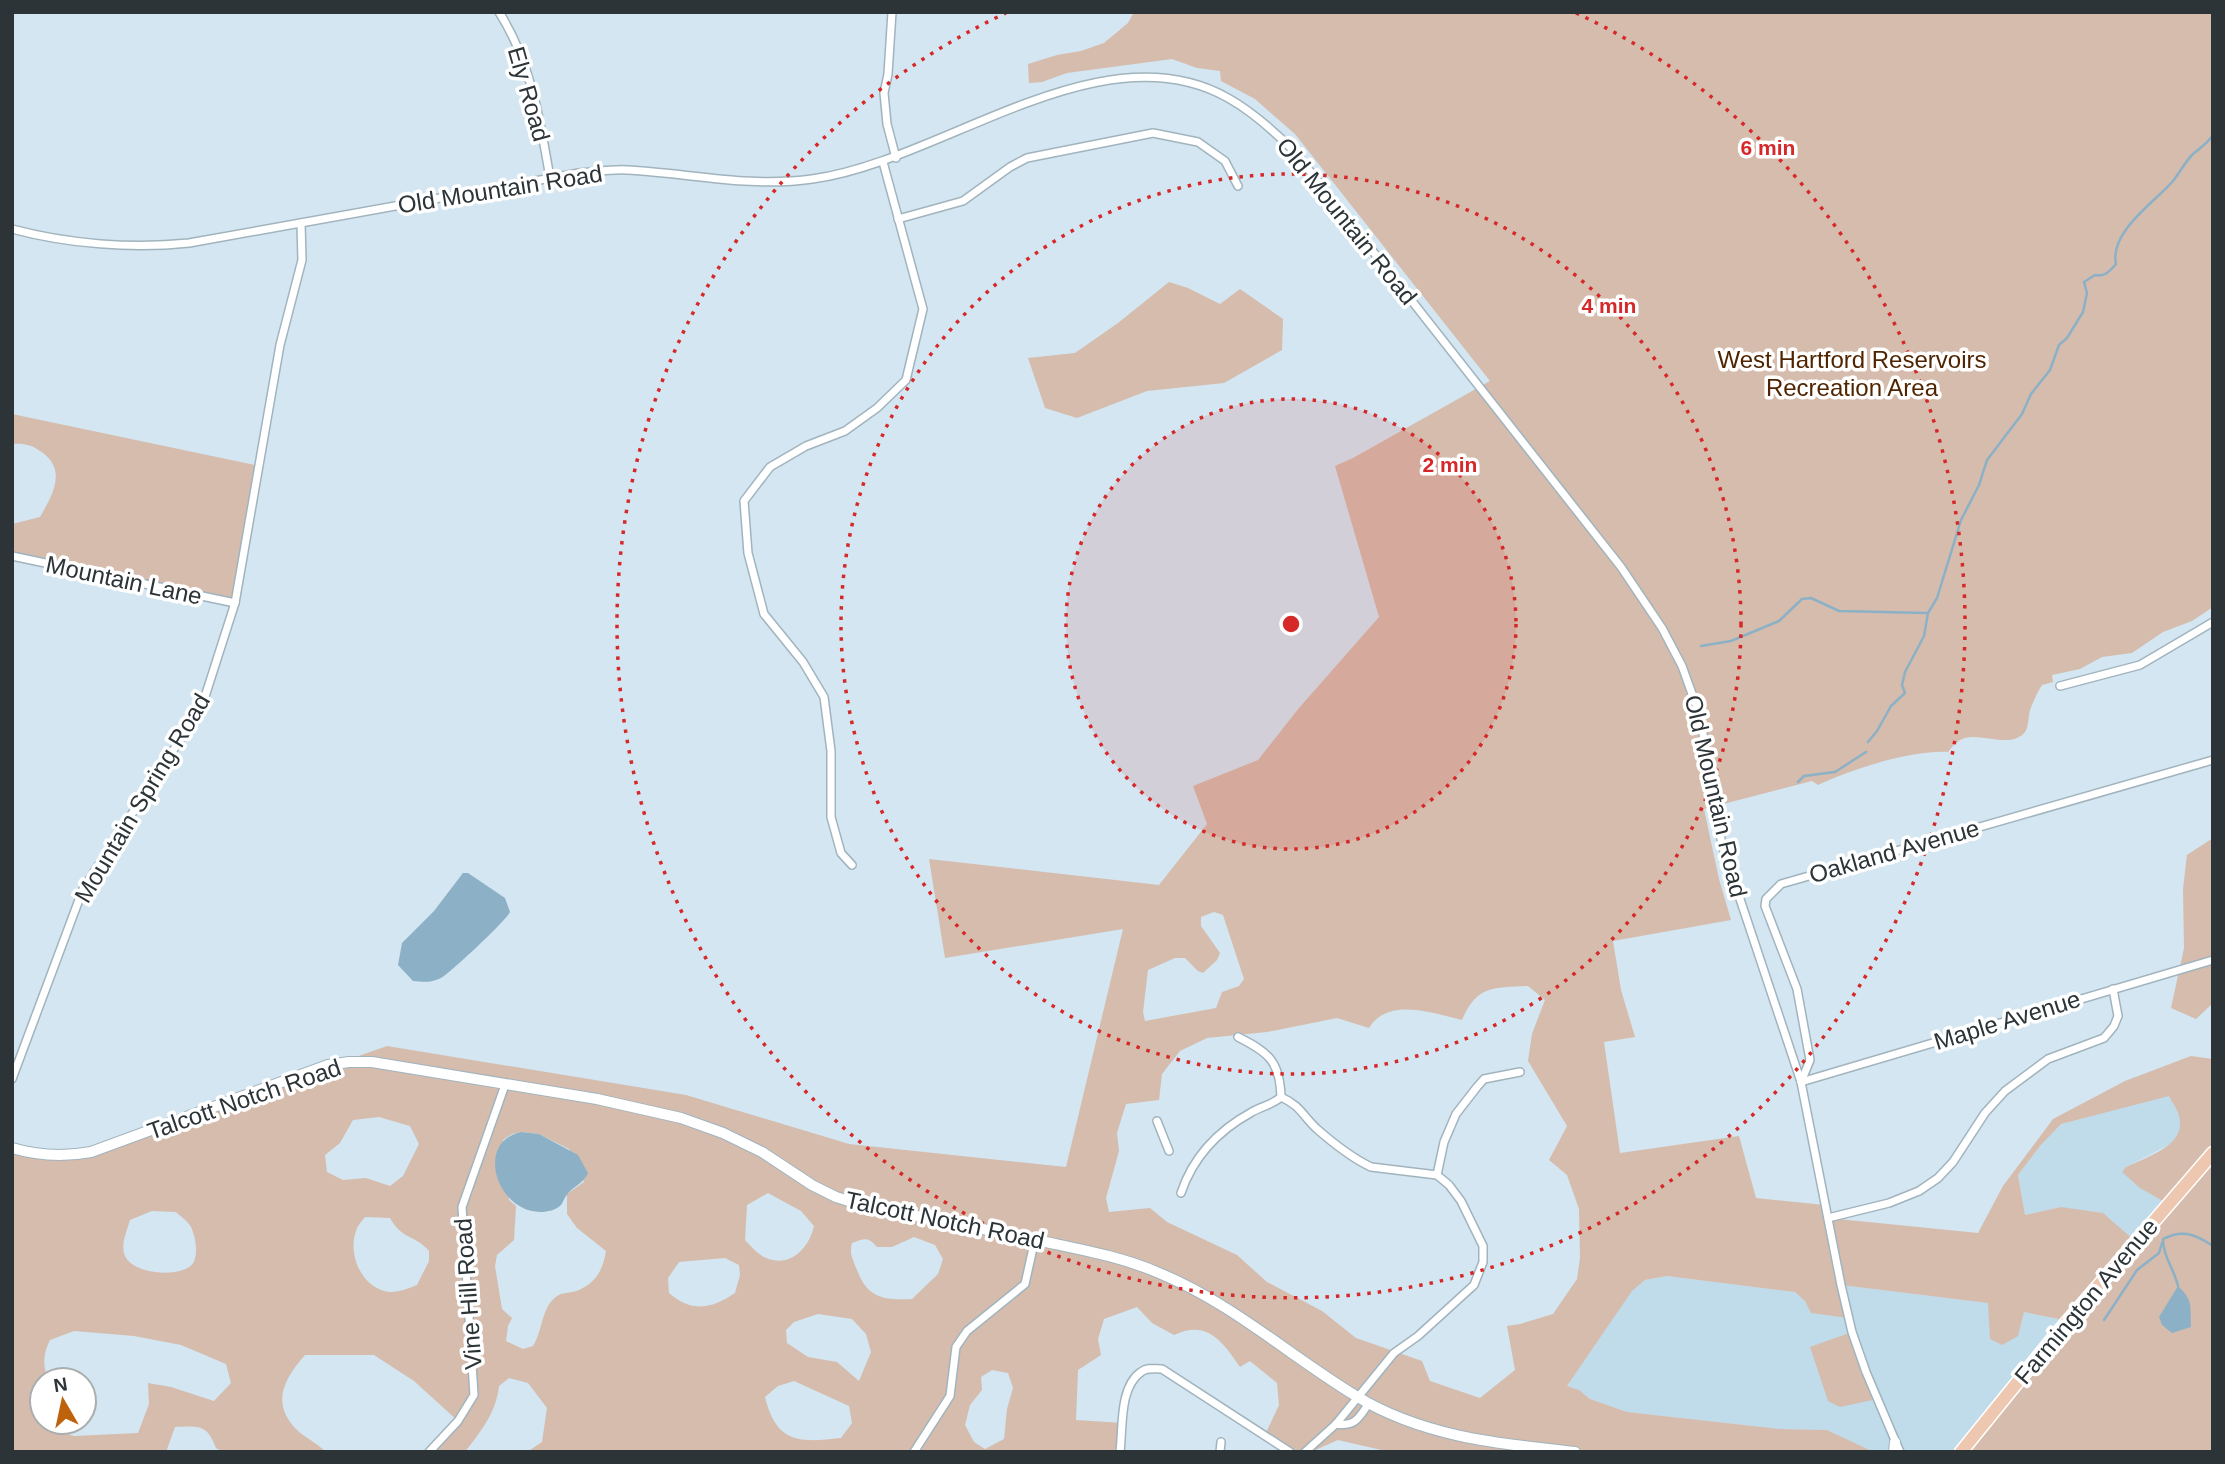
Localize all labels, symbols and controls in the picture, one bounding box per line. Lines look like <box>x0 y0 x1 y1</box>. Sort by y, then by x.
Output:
street label: Ely Road <box>503 43 555 145</box>
street label: Old Mountain Road <box>1271 132 1423 310</box>
text: 6 min <box>1741 136 1795 159</box>
street label: Old Mountain Road <box>396 159 604 219</box>
text: 4 min <box>1582 294 1636 317</box>
park label: West Hartford Reservoirs Recreation Area <box>1718 346 1986 401</box>
text: 2 min <box>1423 453 1477 476</box>
street label: Mountain Lane <box>44 550 204 610</box>
centre of rings <box>1279 612 1303 636</box>
street label: Mountain Spring Road <box>69 689 215 907</box>
street label: Old Mountain Road <box>1680 692 1752 900</box>
street label: Oakland Avenue <box>1806 814 1982 888</box>
street label: Maple Avenue <box>1931 985 2083 1055</box>
street label: Talcott Notch Road <box>144 1053 344 1145</box>
street label: Talcott Notch Road <box>843 1186 1047 1254</box>
street label: Farmington Avenue <box>2009 1213 2163 1389</box>
street label: Vine Hill Road <box>449 1217 487 1371</box>
north arrow <box>28 1366 98 1436</box>
text: N <box>52 1373 69 1396</box>

